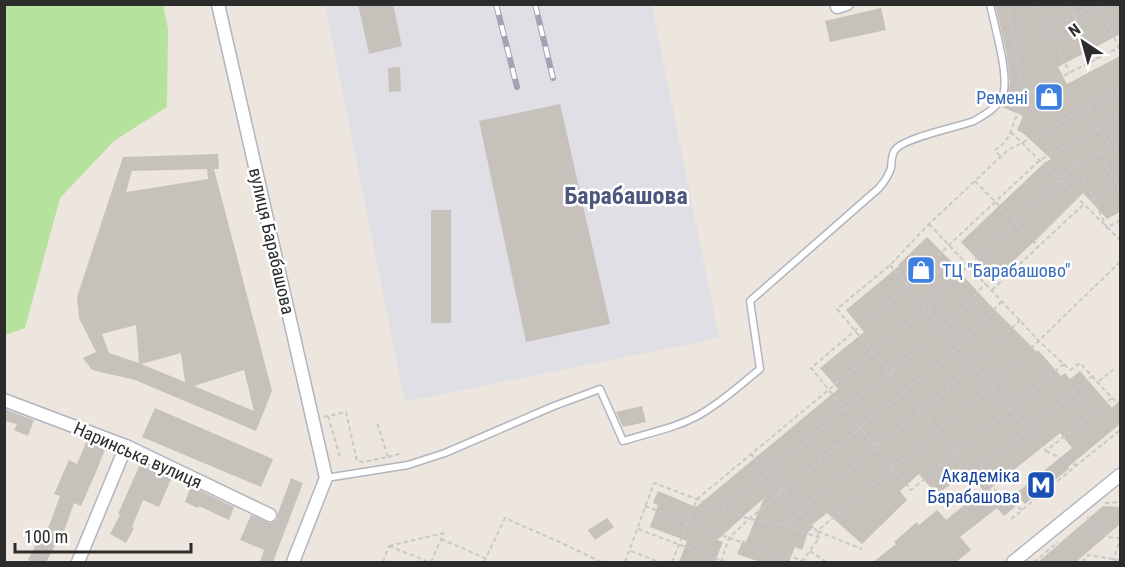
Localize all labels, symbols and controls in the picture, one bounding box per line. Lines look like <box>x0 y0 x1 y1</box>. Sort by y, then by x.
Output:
north arrow <box>1053 12 1113 72</box>
text: N <box>1065 20 1084 41</box>
shop icon: Ремені <box>1033 81 1065 113</box>
place label: Ремені <box>976 87 1028 108</box>
street label: вулиця Барабашова <box>245 166 299 316</box>
district label: Барабашова <box>564 182 688 210</box>
shop icon: ТЦ "Барабашово" <box>905 254 937 286</box>
place label: ТЦ "Барабашово" <box>942 260 1071 281</box>
street label: Наринська вулиця <box>71 417 205 493</box>
place label: Академіка Барабашова <box>927 465 1020 507</box>
metro station icon: Академіка Барабашова <box>1025 469 1057 501</box>
scale bar <box>15 516 190 554</box>
text: 100 m <box>24 526 68 547</box>

